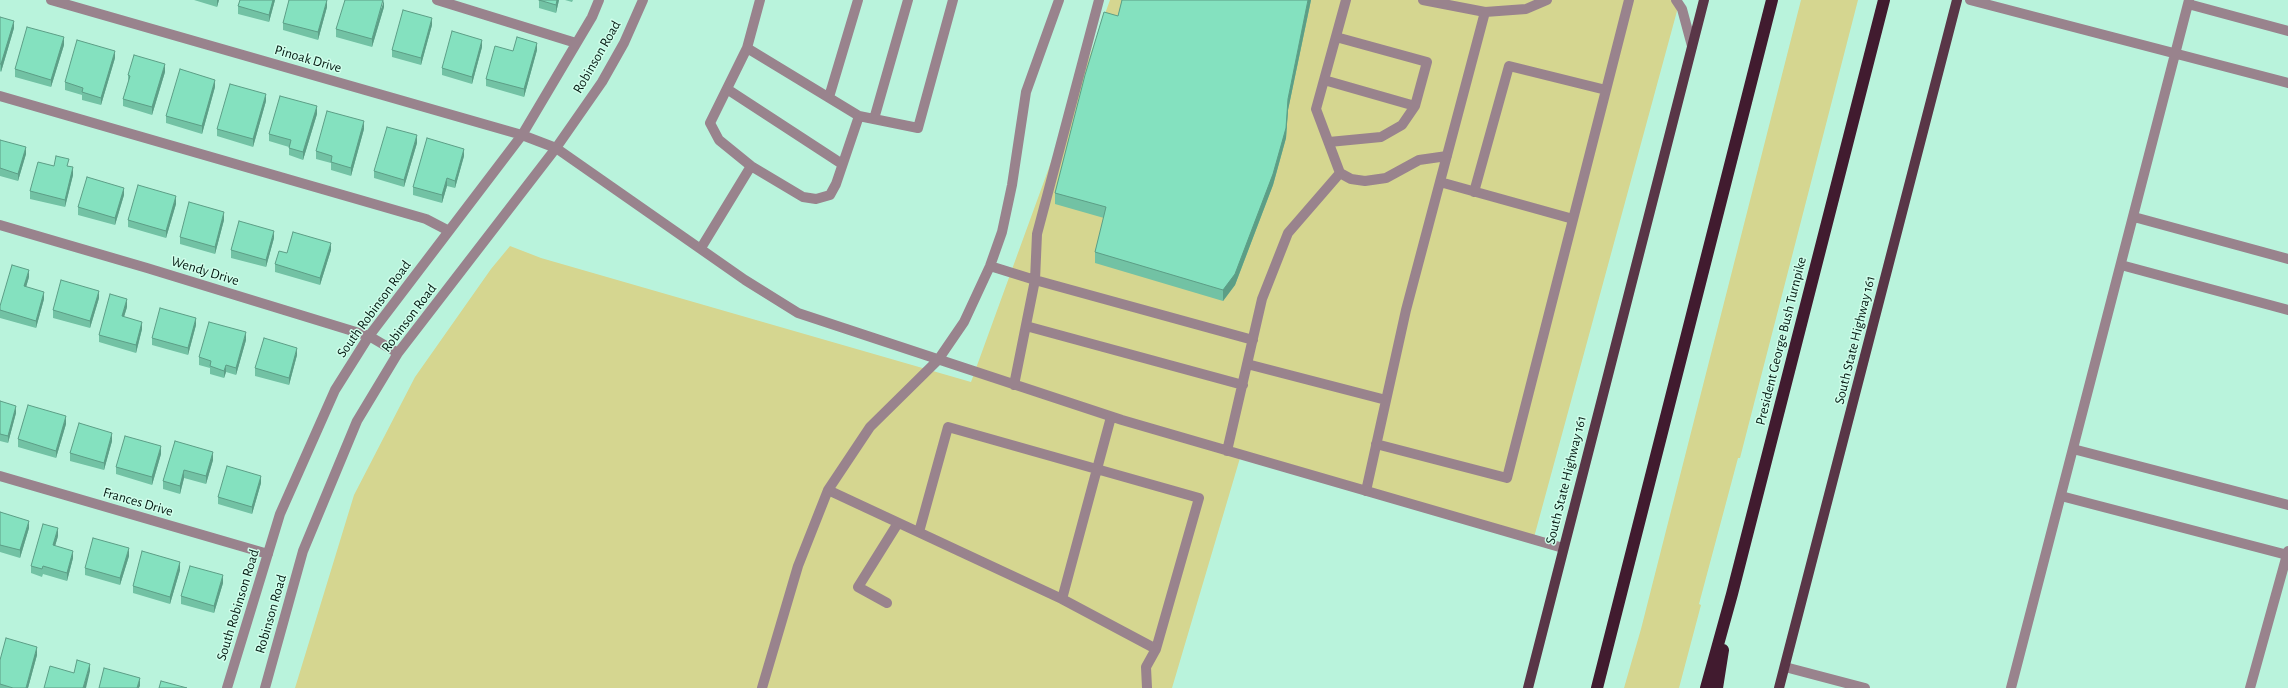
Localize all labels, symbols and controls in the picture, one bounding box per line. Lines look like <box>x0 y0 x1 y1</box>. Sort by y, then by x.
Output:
street label: Robinson Road <box>569 18 625 96</box>
street label: Pinoak Drive <box>272 41 344 77</box>
street label: Wendy Drive <box>169 253 241 289</box>
street label: President George Bush Turnpike <box>1752 255 1810 427</box>
street label: South Robinson Road <box>333 257 415 361</box>
street label: South State Highway 161 <box>1831 274 1879 406</box>
street label: Robinson Road <box>378 281 440 355</box>
street label: South State Highway 161 <box>1542 414 1590 546</box>
street label: Frances Drive <box>101 484 175 520</box>
street label: South Robinson Road <box>213 547 263 663</box>
street label: Robinson Road <box>252 573 290 655</box>

